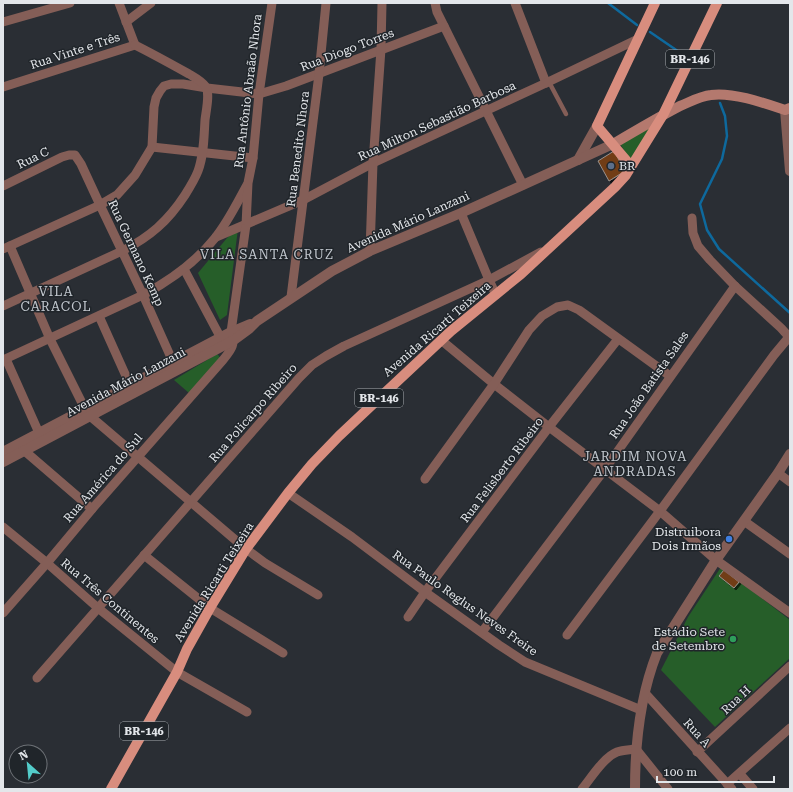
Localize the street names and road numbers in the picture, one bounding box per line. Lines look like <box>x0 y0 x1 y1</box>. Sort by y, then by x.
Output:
street label: Rua Antônio Abraão Nhora <box>232 13 264 169</box>
street label: Rua Diogo Torres <box>298 26 396 74</box>
street label: Rua Vinte e Três <box>28 30 122 72</box>
road number: BR-146 <box>666 50 714 68</box>
street label: Rua Milton Sebastião Barbosa <box>356 78 518 164</box>
street label: Rua Benedito Nhora <box>284 90 312 208</box>
street label: Rua C <box>15 144 52 172</box>
street label: Avenida Mário Lanzani <box>345 189 472 255</box>
street label: Rua Germano Kemp <box>105 198 167 309</box>
street label: Avenida Ricarti Teixeira <box>380 278 494 380</box>
street label: Rua João Batista Sales <box>607 328 692 442</box>
street label: Avenida Mário Lanzani <box>64 345 188 419</box>
street label: Rua Policarpo Ribeiro <box>206 361 300 465</box>
road number: BR-146 <box>355 389 403 407</box>
street label: Rua Felisberto Ribeiro <box>458 415 546 525</box>
street label: Rua América do Sul <box>61 431 145 525</box>
street label: Avenida Ricarti Teixeira <box>171 519 257 644</box>
street label: Rua Paulo Reglus Neves Freire <box>390 547 540 659</box>
street label: Rua Três Continentes <box>58 556 162 646</box>
street label: Rua H <box>718 683 754 717</box>
street label: Rua A <box>681 716 714 751</box>
road number: BR-146 <box>120 722 168 740</box>

